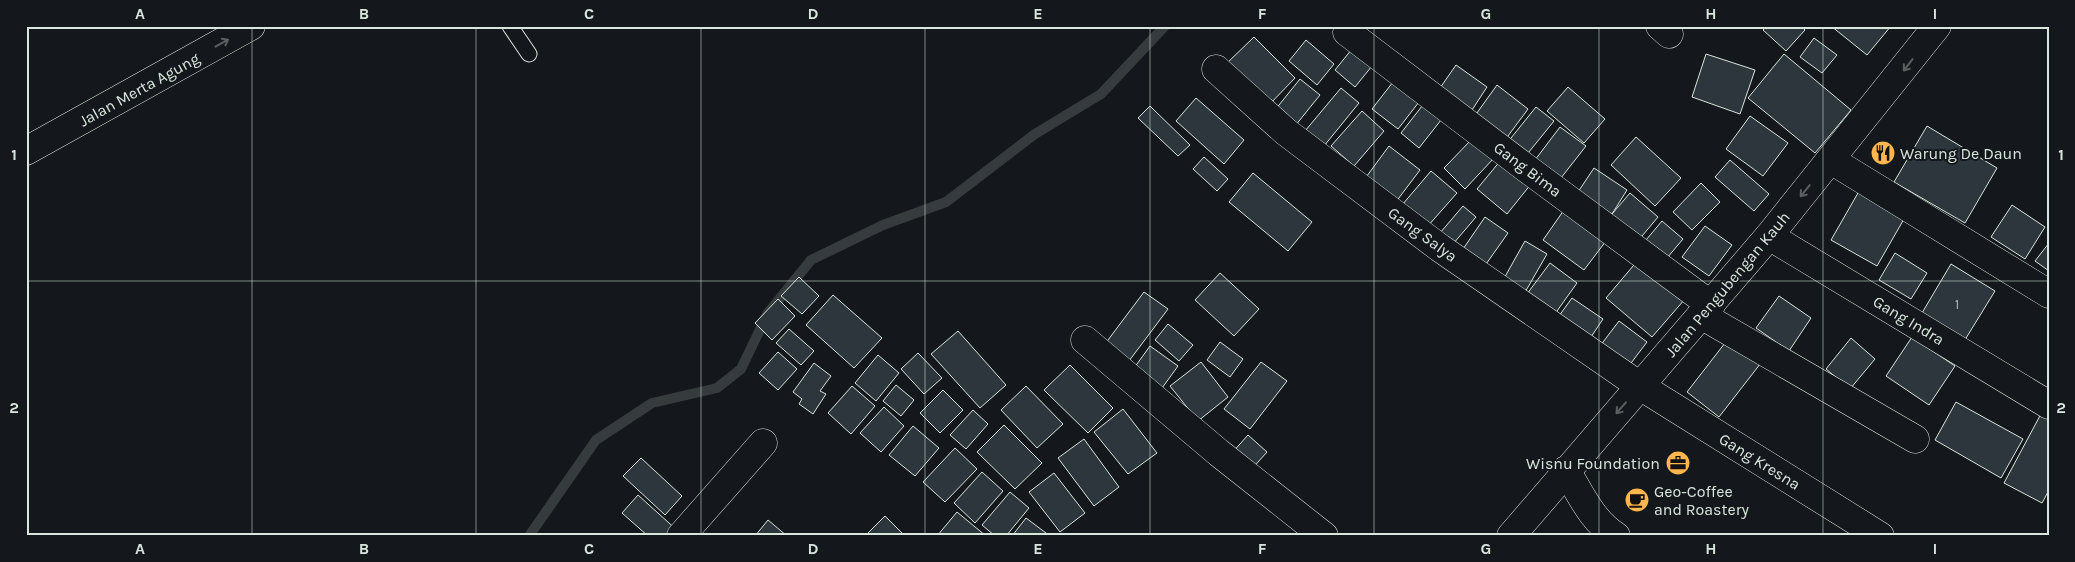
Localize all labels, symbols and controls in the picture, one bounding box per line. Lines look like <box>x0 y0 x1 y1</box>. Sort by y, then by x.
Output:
text: A <box>135 4 145 23</box>
text: B <box>359 4 369 23</box>
text: C <box>584 4 594 23</box>
text: D <box>808 4 819 23</box>
text: E <box>1033 4 1043 23</box>
text: F <box>1258 4 1267 23</box>
text: G <box>1481 4 1491 23</box>
text: H <box>1705 4 1717 23</box>
text: I <box>1933 4 1937 23</box>
one-way arrow <box>214 37 229 47</box>
street label: Jalan Merta Agung <box>76 48 203 130</box>
one-way arrow <box>1902 58 1913 71</box>
street label: Gang Bima <box>1490 138 1565 201</box>
restaurant icon: Warung De Daun <box>1870 140 1896 166</box>
place label: Warung De Daun <box>1900 144 2022 163</box>
text: 1 <box>11 145 17 164</box>
text: 1 <box>2058 145 2064 164</box>
one-way arrow <box>1800 184 1811 197</box>
street label: Gang Salya <box>1384 203 1461 266</box>
street label: Jalan Pengubengan Kauh <box>1661 208 1794 361</box>
street label: Gang Indra <box>1870 292 1948 349</box>
house number: 1 <box>1955 296 1959 313</box>
text: 2 <box>9 398 19 417</box>
text: 2 <box>2056 398 2066 417</box>
one-way arrow <box>1615 402 1627 415</box>
street label: Gang Kresna <box>1716 429 1804 494</box>
office icon: Wisnu Foundation <box>1665 450 1691 476</box>
place label: Wisnu Foundation <box>1526 454 1660 473</box>
place label: Geo-Coffee and Roastery <box>1654 482 1750 519</box>
cafe icon: Geo-Coffee and Roastery <box>1624 487 1650 513</box>
text: A <box>135 539 145 558</box>
text: B <box>359 539 369 558</box>
text: C <box>584 539 594 558</box>
text: D <box>808 539 819 558</box>
text: E <box>1033 539 1043 558</box>
text: F <box>1258 539 1267 558</box>
text: G <box>1481 539 1491 558</box>
text: H <box>1705 539 1717 558</box>
text: I <box>1933 539 1937 558</box>

